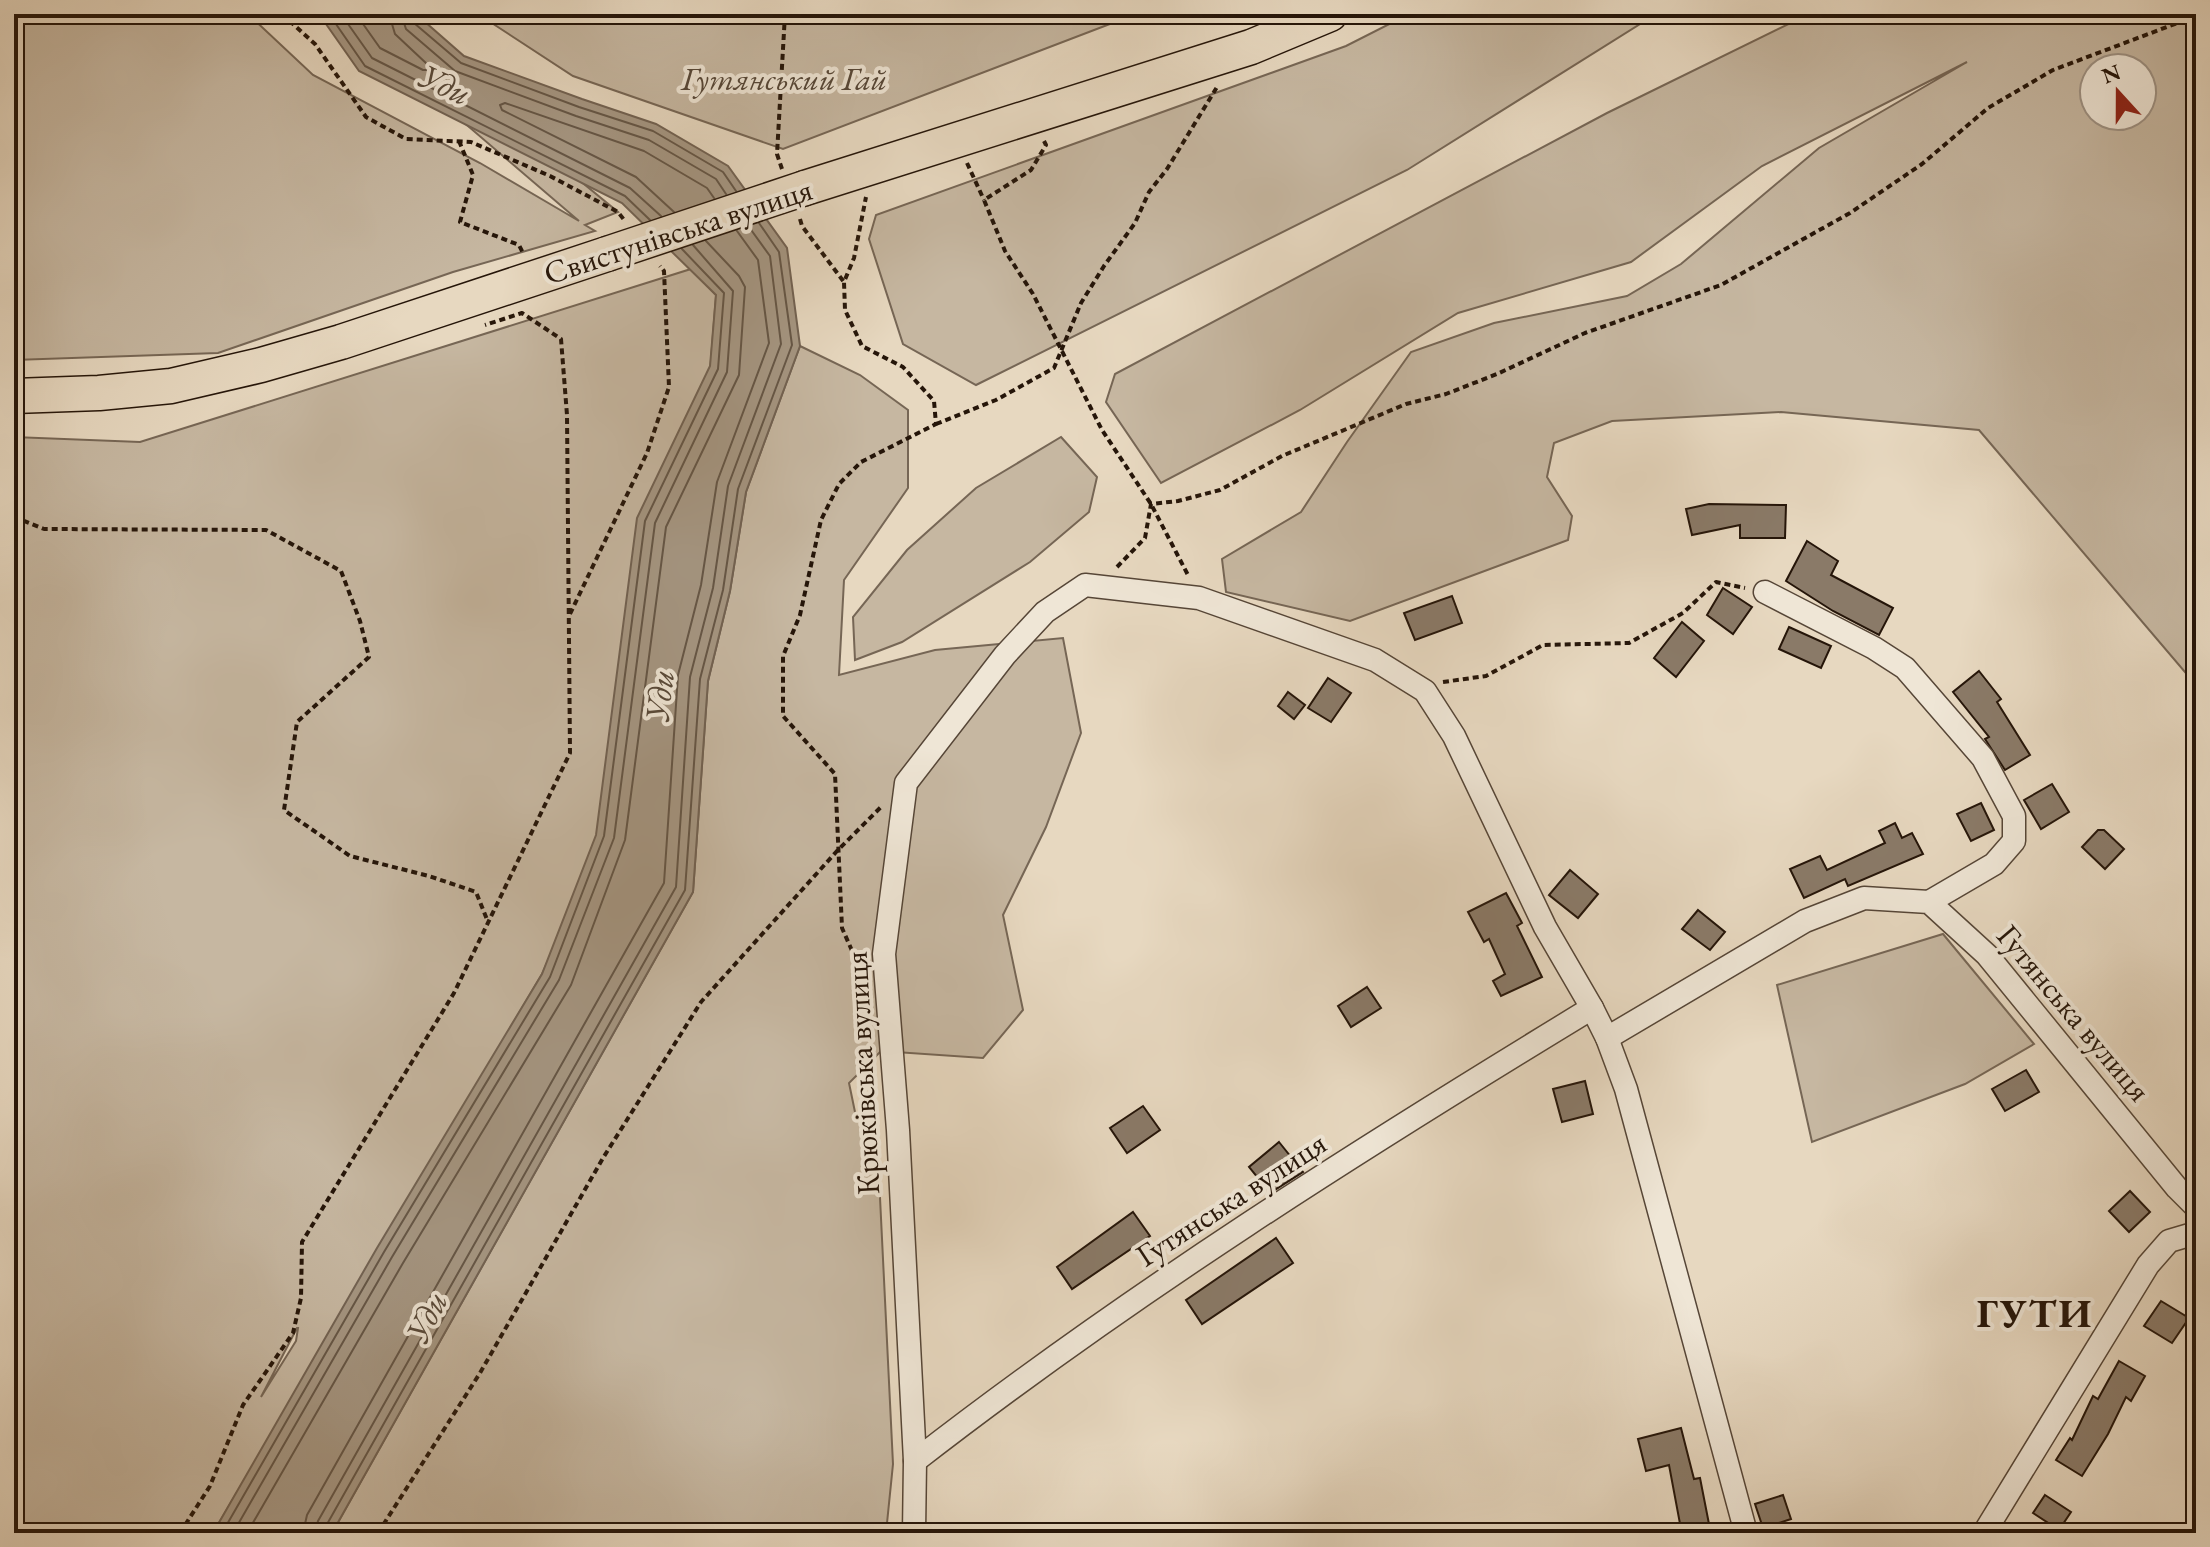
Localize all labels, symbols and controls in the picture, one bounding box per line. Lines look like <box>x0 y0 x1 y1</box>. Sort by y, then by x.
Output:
north arrow <box>2078 52 2158 132</box>
water label: Уди <box>412 53 478 115</box>
text: N <box>2098 57 2125 91</box>
park label: Гутянський Гай <box>680 58 887 100</box>
street label: Свистунівська вулиця <box>538 168 818 294</box>
water label: Уди <box>634 667 684 725</box>
street label: Гутянська вулиця <box>1988 916 2160 1110</box>
street label: Крюківська вулиця <box>835 950 889 1196</box>
street label: Гутянська вулиця <box>1128 1122 1334 1276</box>
water label: Уди <box>394 1284 458 1350</box>
district label: ГУТИ <box>1977 1287 2093 1339</box>

